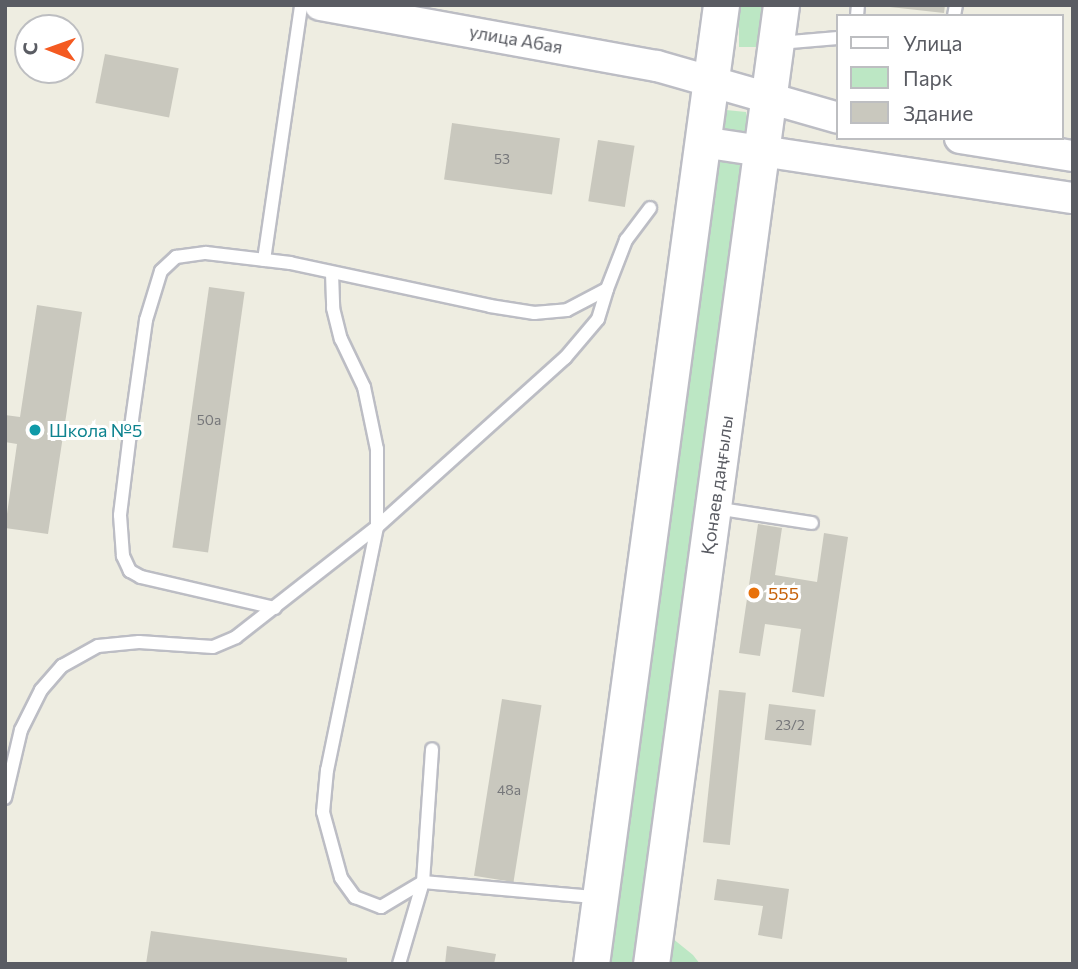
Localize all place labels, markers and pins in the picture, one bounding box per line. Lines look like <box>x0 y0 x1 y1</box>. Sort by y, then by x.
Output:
place label: Школа №5 <box>49 419 142 441</box>
marker: Школа №5 <box>27 422 43 438</box>
place label: 555 <box>768 582 799 604</box>
marker: 555 <box>746 585 762 601</box>

